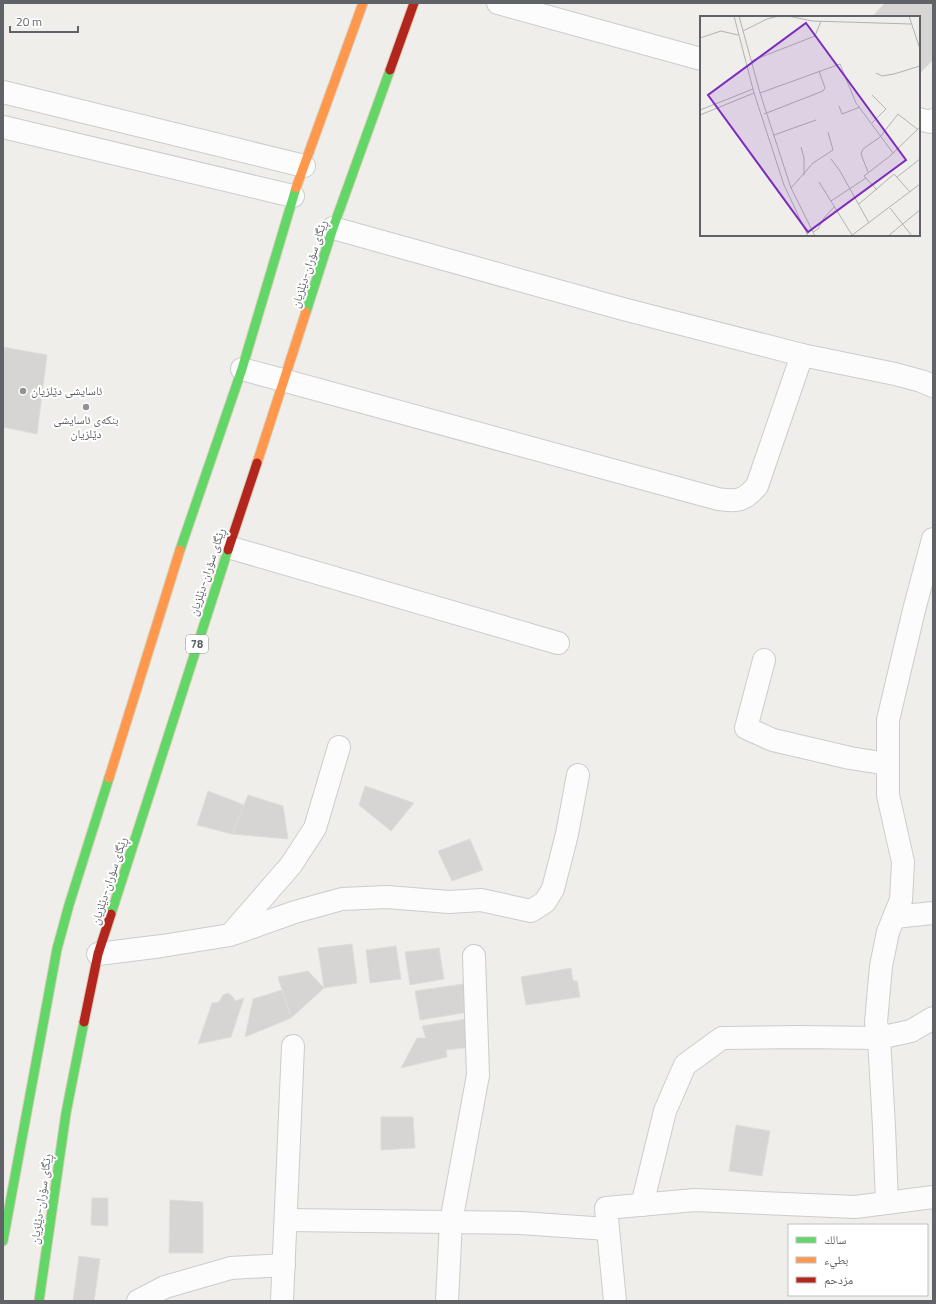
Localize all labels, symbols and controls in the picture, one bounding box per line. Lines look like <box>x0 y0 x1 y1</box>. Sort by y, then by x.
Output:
scale bar <box>10 8 78 34</box>
text: 20 m <box>16 12 42 31</box>
inset map <box>700 16 920 236</box>
street label: ڕێگای سۆران-دێلزیان <box>285 217 332 311</box>
place label: ئاسایشی دێلزیان <box>31 381 102 400</box>
marker: ئاسایشی دێلزیان <box>18 386 28 396</box>
marker: بنکەی ئاسایشی دێلزیان <box>81 402 91 412</box>
place label: بنکەی ئاسایشی دێلزیان <box>53 410 119 443</box>
street label: ڕێگای سۆران-دێلزیان <box>183 525 230 619</box>
road number: 78 <box>186 635 208 653</box>
street label: ڕێگای سۆران-دێلزیان <box>85 834 132 928</box>
street label: ڕێگای سۆران-دێلزیان <box>25 1152 57 1246</box>
legend <box>788 1224 928 1296</box>
text: سالك <box>824 1230 846 1249</box>
text: بطيء <box>824 1250 848 1270</box>
text: مزدحم <box>824 1270 853 1289</box>

